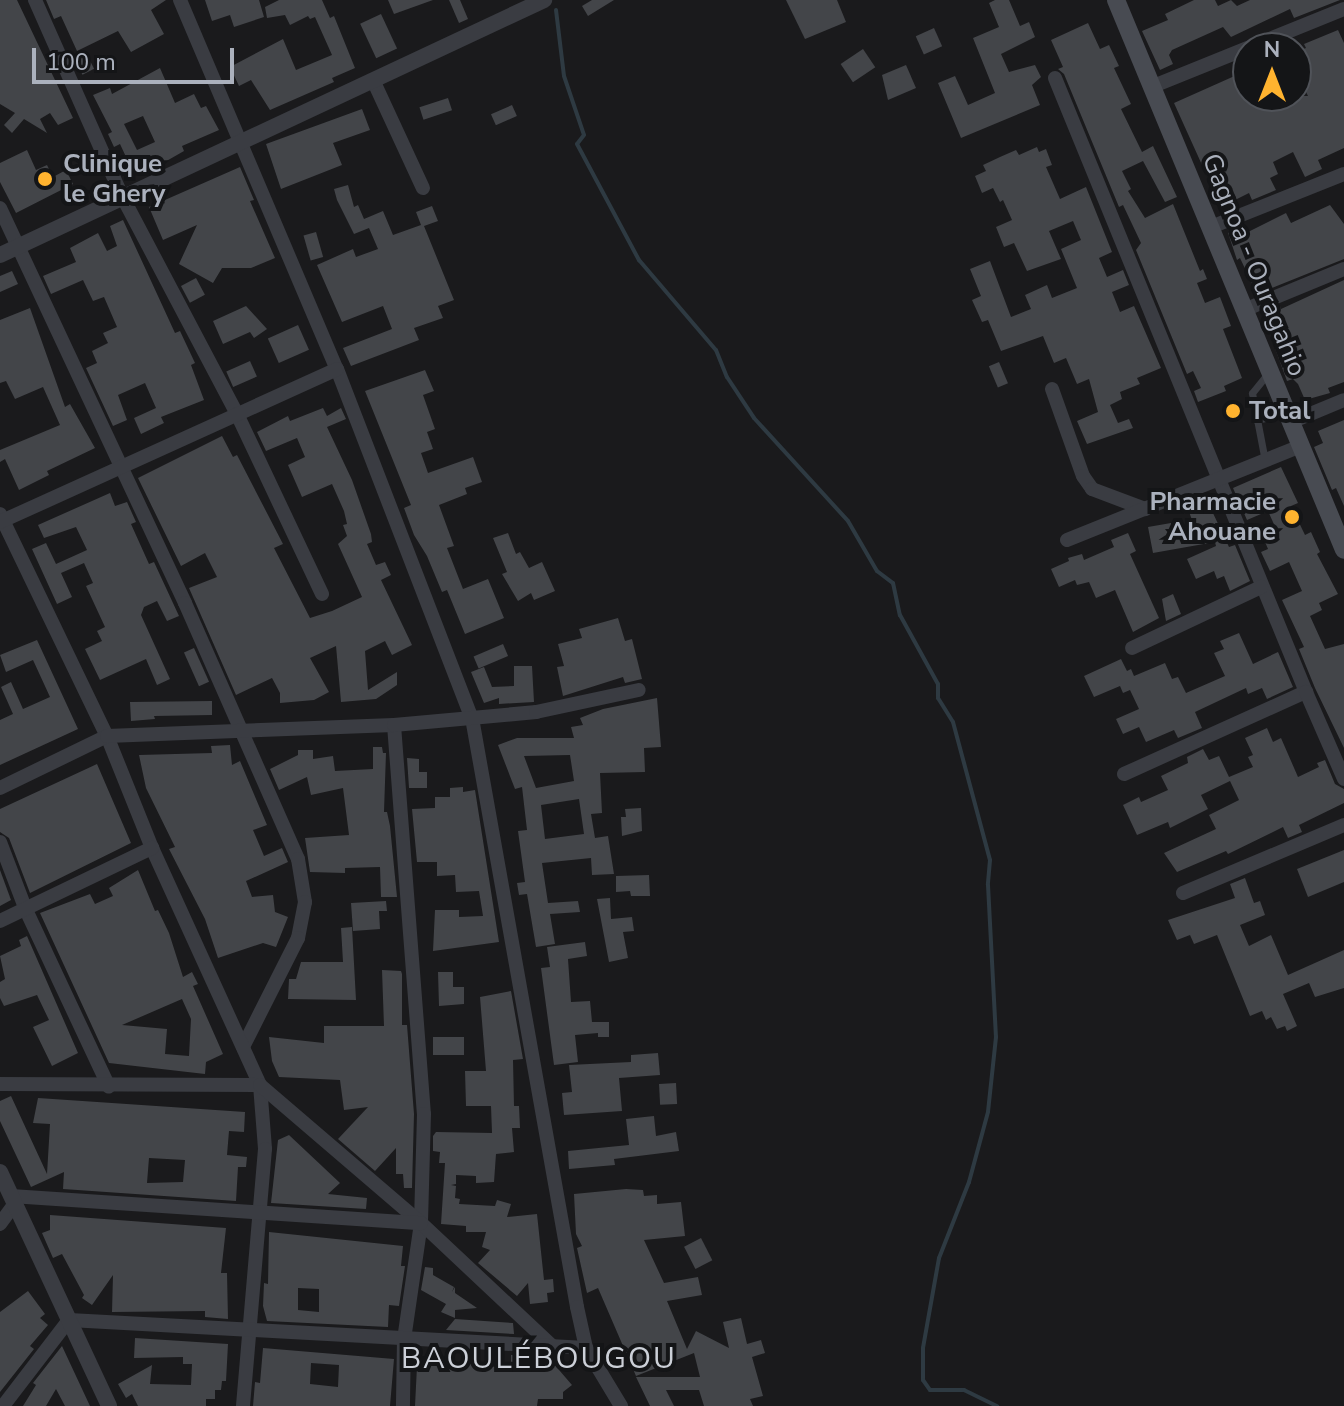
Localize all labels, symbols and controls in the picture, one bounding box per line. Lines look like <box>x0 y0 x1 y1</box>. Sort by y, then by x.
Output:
scale bar <box>36 32 238 82</box>
north arrow <box>1232 32 1312 112</box>
text: N <box>1264 35 1280 65</box>
text: 100 m <box>46 46 116 78</box>
place label: Clinique le Ghery <box>63 148 165 210</box>
street label: Gagnoa - Ouragahio <box>1195 149 1313 381</box>
marker: Clinique le Ghery <box>34 168 56 190</box>
place label: Total <box>1249 395 1310 427</box>
marker: Total <box>1224 402 1242 420</box>
place label: Pharmacie Ahouane <box>1149 486 1276 548</box>
marker: Pharmacie Ahouane <box>1283 508 1301 526</box>
district label: BAOULÉBOUGOU <box>401 1341 677 1377</box>

